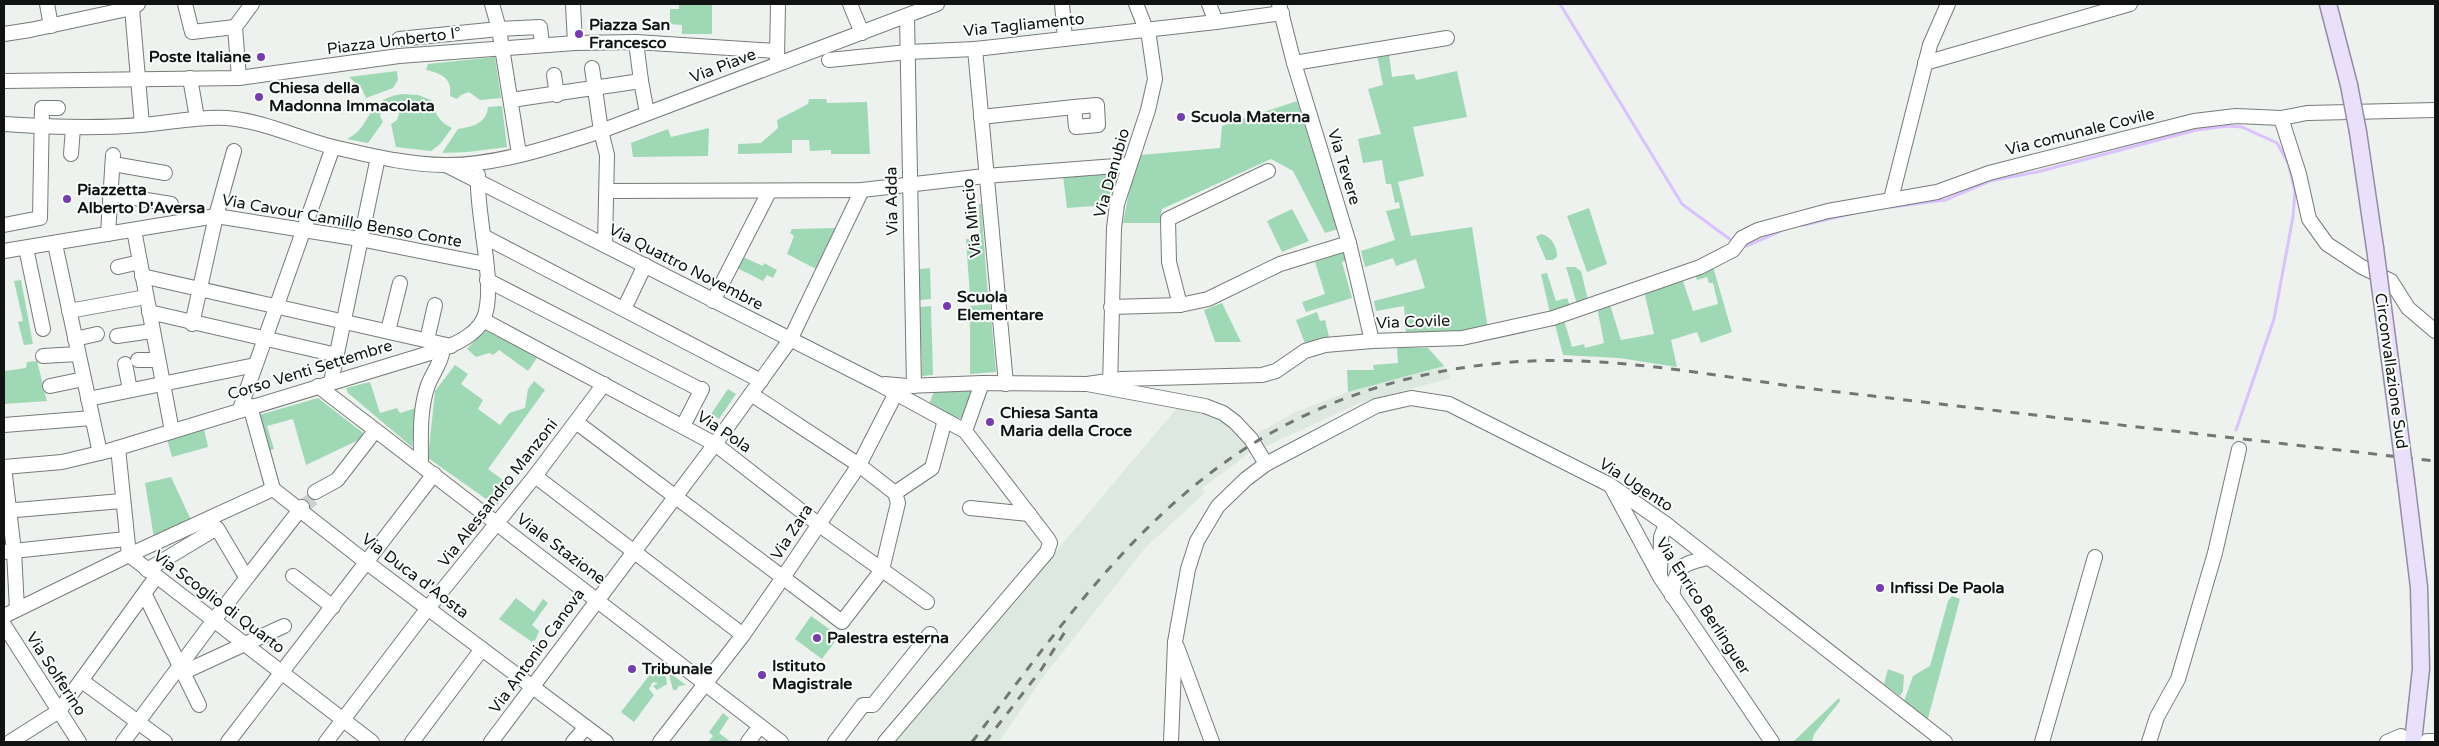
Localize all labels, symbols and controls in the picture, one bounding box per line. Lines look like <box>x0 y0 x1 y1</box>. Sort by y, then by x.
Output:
street label: Via Tagliamento <box>962 9 1086 41</box>
place label: Piazza San Francesco <box>589 15 670 53</box>
street label: Piazza Umberto I° <box>326 23 462 59</box>
marker: Piazza San Francesco <box>573 28 585 40</box>
street label: Via Piave <box>687 44 759 88</box>
place label: Poste Italiane <box>149 47 251 67</box>
marker: Poste Italiane <box>255 51 267 63</box>
place label: Chiesa della Madonna Immacolata <box>269 78 435 116</box>
marker: Chiesa della Madonna Immacolata <box>253 91 265 103</box>
street label: Via comunale Covile <box>2004 104 2156 160</box>
place label: Scuola Materna <box>1191 107 1310 127</box>
marker: Scuola Materna <box>1175 111 1187 123</box>
street label: Via Danubio <box>1090 126 1134 220</box>
street label: Via Tevere <box>1323 127 1365 207</box>
street label: Via Adda <box>881 166 903 236</box>
street label: Via Mincio <box>958 177 986 259</box>
place label: Piazzetta Alberto D'Aversa <box>77 180 205 218</box>
street label: Via Cavour Camillo Benso Conte <box>220 190 464 252</box>
marker: Piazzetta Alberto D'Aversa <box>61 193 73 205</box>
street label: Via Quattro Novembre <box>605 219 767 315</box>
place label: Scuola Elementare <box>957 287 1044 325</box>
street label: Circonvallazione Sud <box>2370 292 2412 450</box>
marker: Scuola Elementare <box>941 300 953 312</box>
street label: Via Covile <box>1376 311 1450 333</box>
street label: Corso Venti Settembre <box>225 335 395 405</box>
place label: Chiesa Santa Maria della Croce <box>1000 403 1132 441</box>
street label: Via Pola <box>693 407 755 457</box>
street label: Via Alessandro Manzoni <box>434 415 562 571</box>
marker: Chiesa Santa Maria della Croce <box>984 416 996 428</box>
street label: Via Ugento <box>1595 454 1677 516</box>
street label: Via Zara <box>767 500 817 564</box>
street label: Viale Stazione <box>513 509 609 589</box>
street label: Via Duca d'Aosta <box>357 529 473 623</box>
street label: Via Enrico Berlinguer <box>1651 534 1755 679</box>
street label: Via Scoglio di Quarto <box>149 546 289 658</box>
place label: Infissi De Paola <box>1890 578 2005 598</box>
marker: Infissi De Paola <box>1874 582 1886 594</box>
street label: Via Antonio Canova <box>485 585 589 717</box>
street label: Via Solferino <box>21 628 91 720</box>
place label: Palestra esterna <box>827 628 949 648</box>
marker: Palestra esterna <box>811 632 823 644</box>
place label: Istituto Magistrale <box>772 656 852 694</box>
place label: Tribunale <box>641 659 713 679</box>
marker: Tribunale <box>626 663 638 675</box>
marker: Istituto Magistrale <box>756 669 768 681</box>

